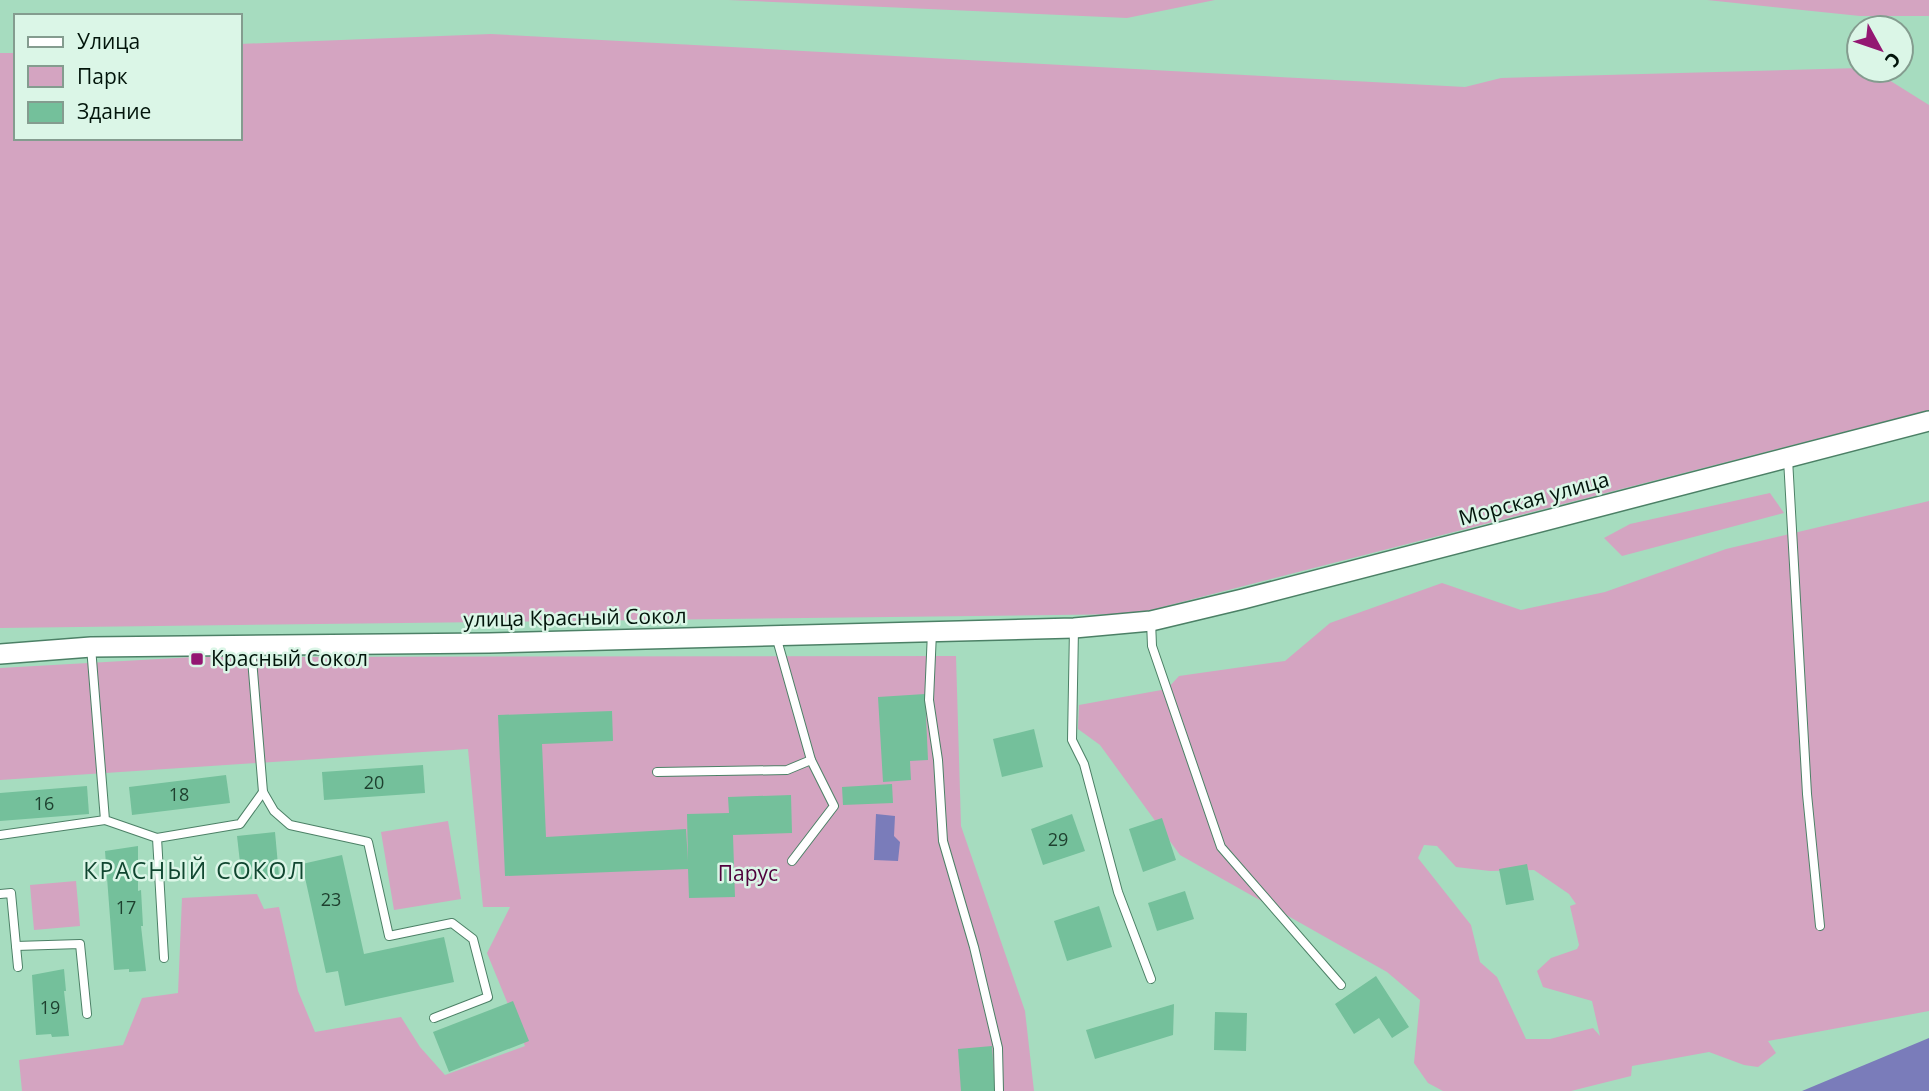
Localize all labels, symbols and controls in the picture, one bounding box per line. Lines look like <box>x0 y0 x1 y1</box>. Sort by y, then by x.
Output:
legend <box>14 14 242 140</box>
north arrow <box>1845 14 1915 84</box>
text: Улица <box>77 27 140 55</box>
text: С <box>1879 47 1907 73</box>
text: Парк <box>77 62 128 90</box>
text: Здание <box>77 97 151 125</box>
street label: Морская улица <box>1455 464 1612 532</box>
street label: улица Красный Сокол <box>463 601 687 633</box>
place label: Красный Сокол <box>211 644 368 672</box>
marker: Красный Сокол <box>189 651 205 667</box>
house number: 20 <box>364 770 384 794</box>
house number: 18 <box>169 782 189 806</box>
house number: 16 <box>34 791 54 815</box>
house number: 29 <box>1048 827 1068 851</box>
district label: КРАСНЫЙ СОКОЛ <box>83 854 307 886</box>
park label: Парус <box>718 859 778 887</box>
house number: 23 <box>321 887 341 911</box>
house number: 17 <box>116 895 136 919</box>
house number: 19 <box>40 995 60 1019</box>

